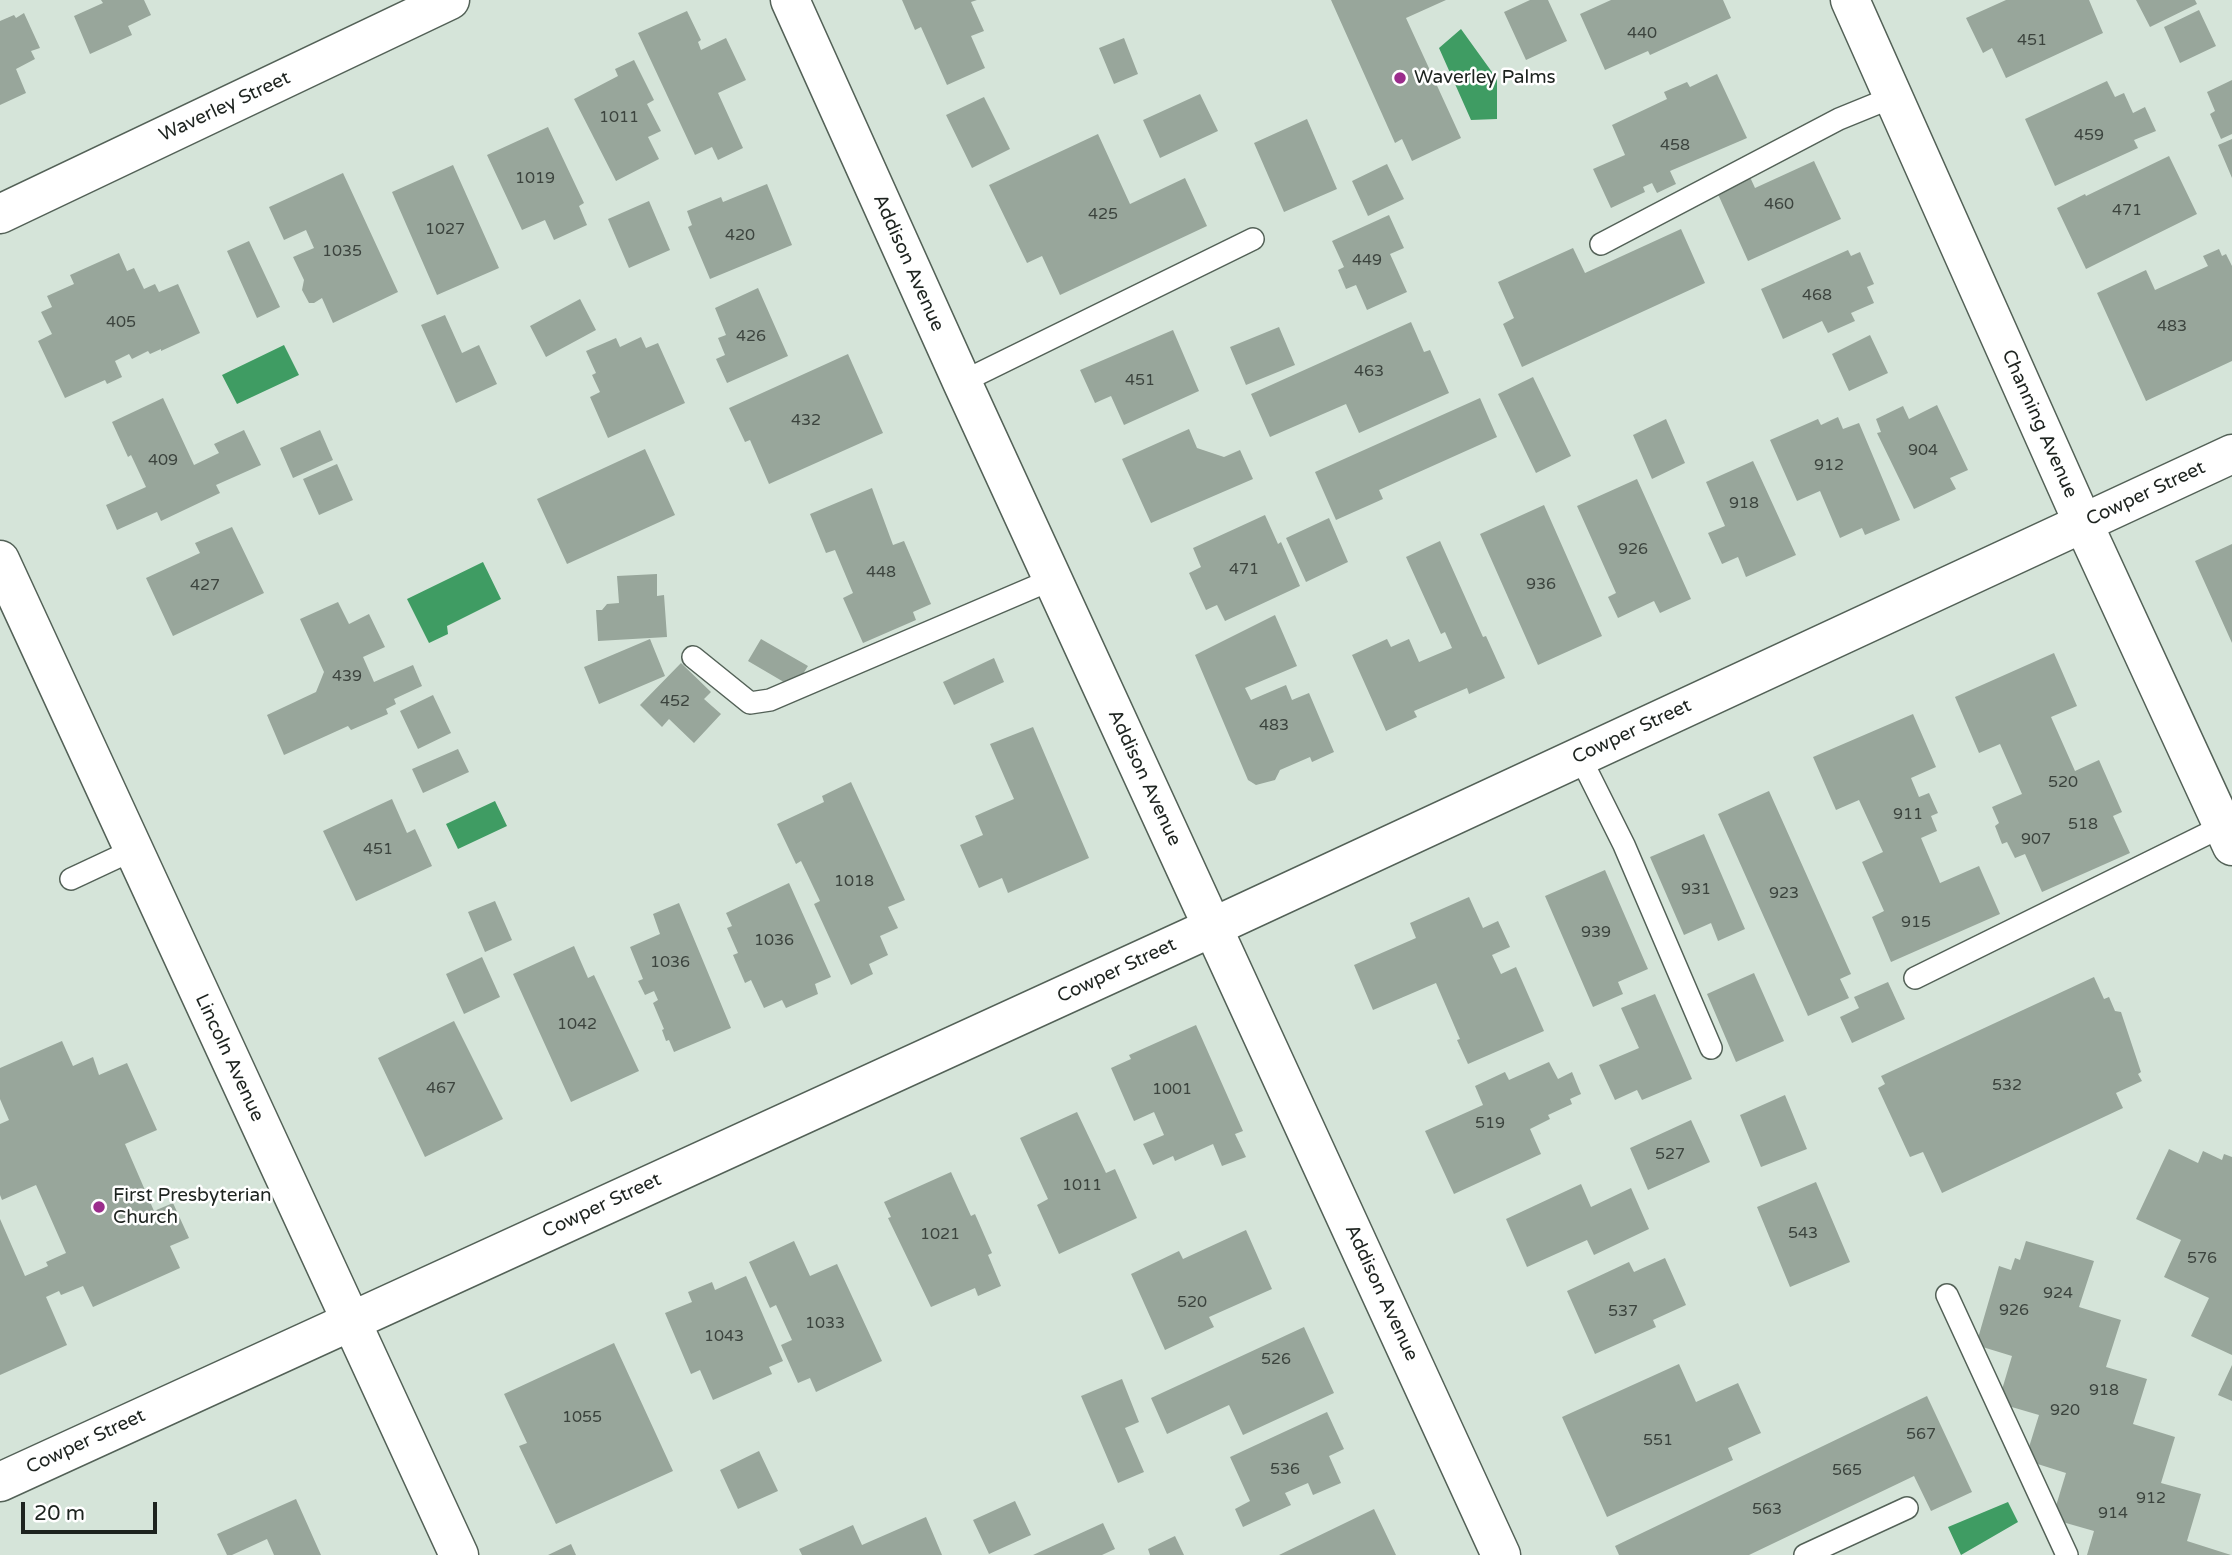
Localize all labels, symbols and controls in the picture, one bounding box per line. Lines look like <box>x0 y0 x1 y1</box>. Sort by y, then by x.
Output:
house number: 440 <box>1627 24 1657 44</box>
house number: 451 <box>2017 31 2047 51</box>
street label: Waverley Street <box>156 67 294 147</box>
place label: Waverley Palms <box>1414 67 1556 89</box>
marker: Waverley Palms <box>1392 70 1408 86</box>
house number: 1011 <box>599 108 639 128</box>
house number: 459 <box>2074 126 2104 146</box>
house number: 458 <box>1660 136 1690 156</box>
house number: 1019 <box>515 169 555 189</box>
street label: Addison Avenue <box>868 191 948 335</box>
house number: 460 <box>1764 195 1794 215</box>
house number: 471 <box>2112 201 2142 221</box>
house number: 425 <box>1088 205 1118 225</box>
house number: 1027 <box>425 220 465 240</box>
house number: 420 <box>725 226 755 246</box>
house number: 1035 <box>322 242 362 262</box>
house number: 449 <box>1352 251 1382 271</box>
house number: 468 <box>1802 286 1832 306</box>
house number: 405 <box>106 313 136 333</box>
house number: 483 <box>2157 317 2187 337</box>
house number: 426 <box>736 327 766 347</box>
street label: Channing Avenue <box>1996 346 2082 502</box>
house number: 463 <box>1354 362 1384 382</box>
house number: 451 <box>1125 371 1155 391</box>
house number: 432 <box>791 411 821 431</box>
house number: 904 <box>1908 441 1938 461</box>
house number: 409 <box>148 451 178 471</box>
house number: 912 <box>1814 456 1844 476</box>
street label: Cowper Street <box>2083 456 2209 532</box>
house number: 918 <box>1729 494 1759 514</box>
house number: 926 <box>1618 540 1648 560</box>
house number: 471 <box>1229 560 1259 580</box>
house number: 448 <box>866 563 896 583</box>
house number: 936 <box>1526 575 1556 595</box>
house number: 427 <box>190 576 220 596</box>
house number: 439 <box>332 667 362 687</box>
house number: 452 <box>660 692 690 712</box>
street label: Cowper Street <box>1569 694 1695 770</box>
street label: Addison Avenue <box>1102 706 1186 850</box>
house number: 483 <box>1259 716 1289 736</box>
house number: 520 <box>2048 773 2078 793</box>
house number: 911 <box>1893 805 1923 825</box>
house number: 518 <box>2068 815 2098 835</box>
house number: 907 <box>2021 830 2051 850</box>
house number: 451 <box>363 840 393 860</box>
house number: 1018 <box>834 872 874 892</box>
house number: 931 <box>1681 880 1711 900</box>
house number: 923 <box>1769 884 1799 904</box>
house number: 915 <box>1901 913 1931 933</box>
house number: 939 <box>1581 923 1611 943</box>
house number: 1036 <box>754 931 794 951</box>
street label: Cowper Street <box>1054 933 1180 1009</box>
house number: 1036 <box>650 953 690 973</box>
street label: Lincoln Avenue <box>189 991 269 1125</box>
house number: 1042 <box>557 1015 597 1035</box>
house number: 532 <box>1992 1076 2022 1096</box>
house number: 467 <box>426 1079 456 1099</box>
house number: 1001 <box>1152 1080 1192 1100</box>
house number: 519 <box>1475 1114 1505 1134</box>
house number: 527 <box>1655 1145 1685 1165</box>
street label: Cowper Street <box>539 1168 665 1244</box>
house number: 1011 <box>1062 1176 1102 1196</box>
place label: First Presbyterian Church <box>113 1185 272 1229</box>
marker: First Presbyterian Church <box>91 1199 107 1215</box>
street label: Addison Avenue <box>1339 1221 1423 1365</box>
house number: 543 <box>1788 1224 1818 1244</box>
house number: 1021 <box>920 1225 960 1245</box>
house number: 576 <box>2187 1249 2217 1269</box>
house number: 924 <box>2043 1284 2073 1304</box>
house number: 520 <box>1177 1293 1207 1313</box>
house number: 926 <box>1999 1301 2029 1321</box>
house number: 537 <box>1608 1302 1638 1322</box>
house number: 1033 <box>805 1314 845 1334</box>
house number: 1043 <box>704 1327 744 1347</box>
house number: 526 <box>1261 1350 1291 1370</box>
house number: 918 <box>2089 1381 2119 1401</box>
house number: 920 <box>2050 1401 2080 1421</box>
street label: Cowper Street <box>23 1404 149 1480</box>
house number: 1055 <box>562 1408 602 1428</box>
house number: 567 <box>1906 1425 1936 1445</box>
house number: 551 <box>1643 1431 1673 1451</box>
house number: 536 <box>1270 1460 1300 1480</box>
house number: 565 <box>1832 1461 1862 1481</box>
scale bar <box>24 1488 161 1532</box>
house number: 912 <box>2136 1489 2166 1509</box>
house number: 563 <box>1752 1500 1782 1520</box>
text: 20 m <box>34 1501 85 1526</box>
house number: 914 <box>2098 1504 2128 1524</box>

